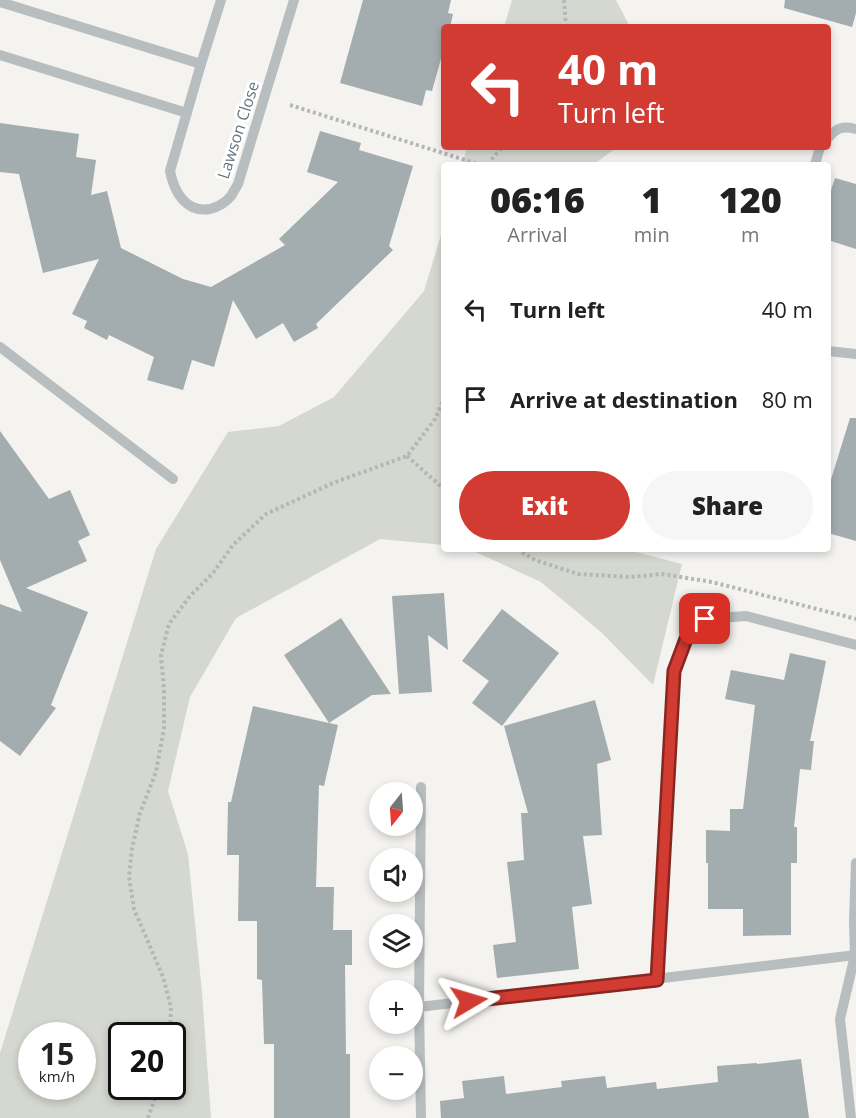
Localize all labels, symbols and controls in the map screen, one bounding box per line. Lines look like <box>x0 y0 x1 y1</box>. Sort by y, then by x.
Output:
text: 40 m <box>558 40 658 97</box>
icon: left <box>459 48 537 126</box>
street label: Lawson Close <box>212 78 264 182</box>
text: Turn left <box>558 94 665 131</box>
text: 06:16 <box>490 175 585 224</box>
text: 1 <box>641 175 662 224</box>
text: 120 <box>719 175 782 224</box>
text: Arrival <box>507 221 568 248</box>
text: min <box>634 221 670 248</box>
text: m <box>741 221 760 248</box>
icon: left <box>459 293 492 326</box>
text: Turn left <box>510 294 605 324</box>
text: 40 m <box>762 294 813 324</box>
icon: arrive <box>459 383 492 416</box>
text: Arrive at destination <box>510 384 738 414</box>
text: 80 m <box>762 384 813 414</box>
button: Exit <box>459 471 630 540</box>
button: Share <box>642 471 813 540</box>
pin <box>679 593 730 644</box>
icon: arrive <box>688 602 721 635</box>
north arrow <box>369 782 423 836</box>
map controls <box>369 782 423 1100</box>
button: sound <box>369 848 423 902</box>
button: layers <box>369 914 423 968</box>
position arrow <box>437 969 501 1033</box>
button: + <box>369 980 423 1034</box>
speed limit sign: 20 <box>108 1022 186 1100</box>
text: 15 <box>40 1033 74 1074</box>
button: − <box>369 1046 423 1100</box>
text: km/h <box>39 1066 75 1086</box>

